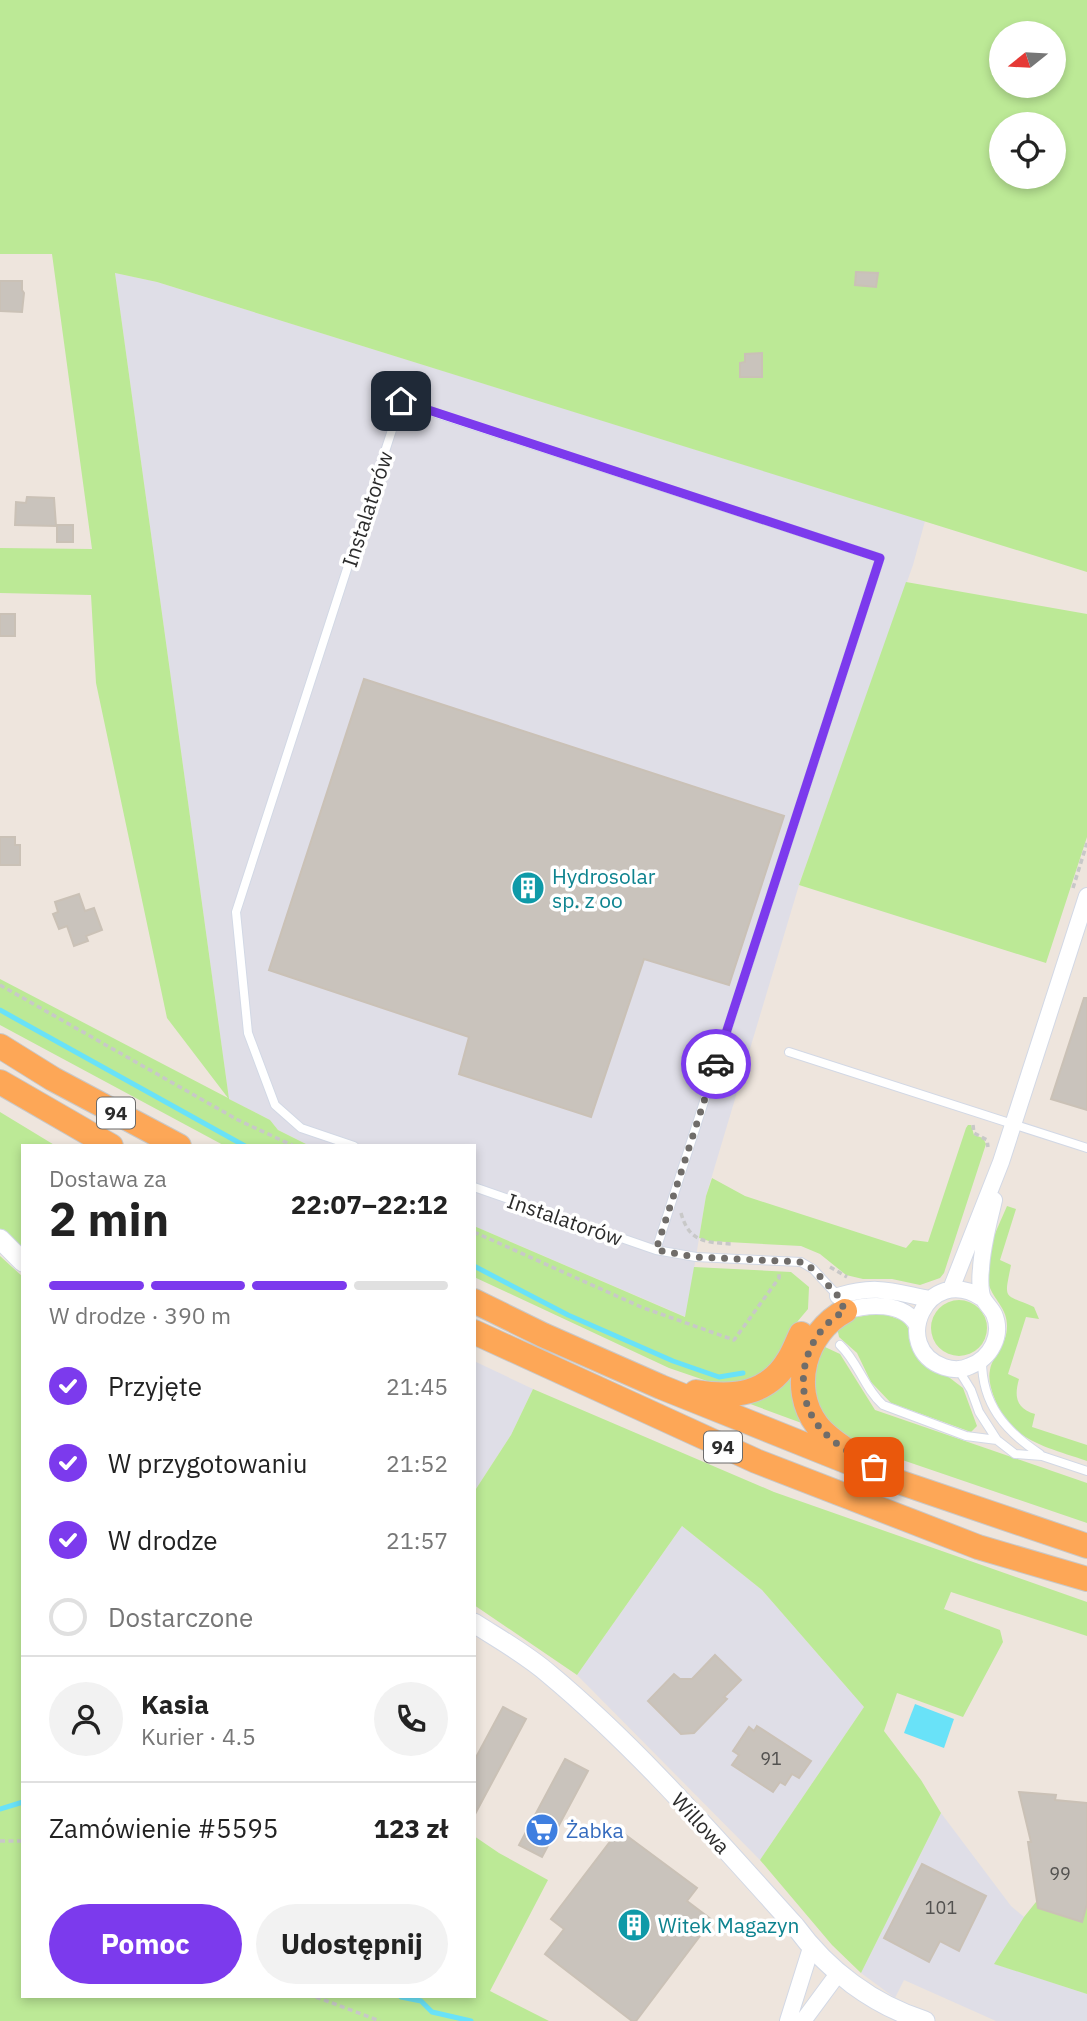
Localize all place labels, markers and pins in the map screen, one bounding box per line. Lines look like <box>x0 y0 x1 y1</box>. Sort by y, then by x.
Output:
pin <box>371 371 431 431</box>
place label: Hydrosolar sp. z oo <box>552 862 656 914</box>
building icon: Hydrosolar sp. z oo <box>509 869 547 907</box>
pin <box>844 1437 904 1497</box>
supermarket icon: Żabka <box>523 1811 561 1849</box>
place label: Żabka <box>566 1816 624 1844</box>
building icon: Witek Magazyn <box>615 1906 653 1944</box>
place label: Witek Magazyn <box>658 1911 799 1939</box>

